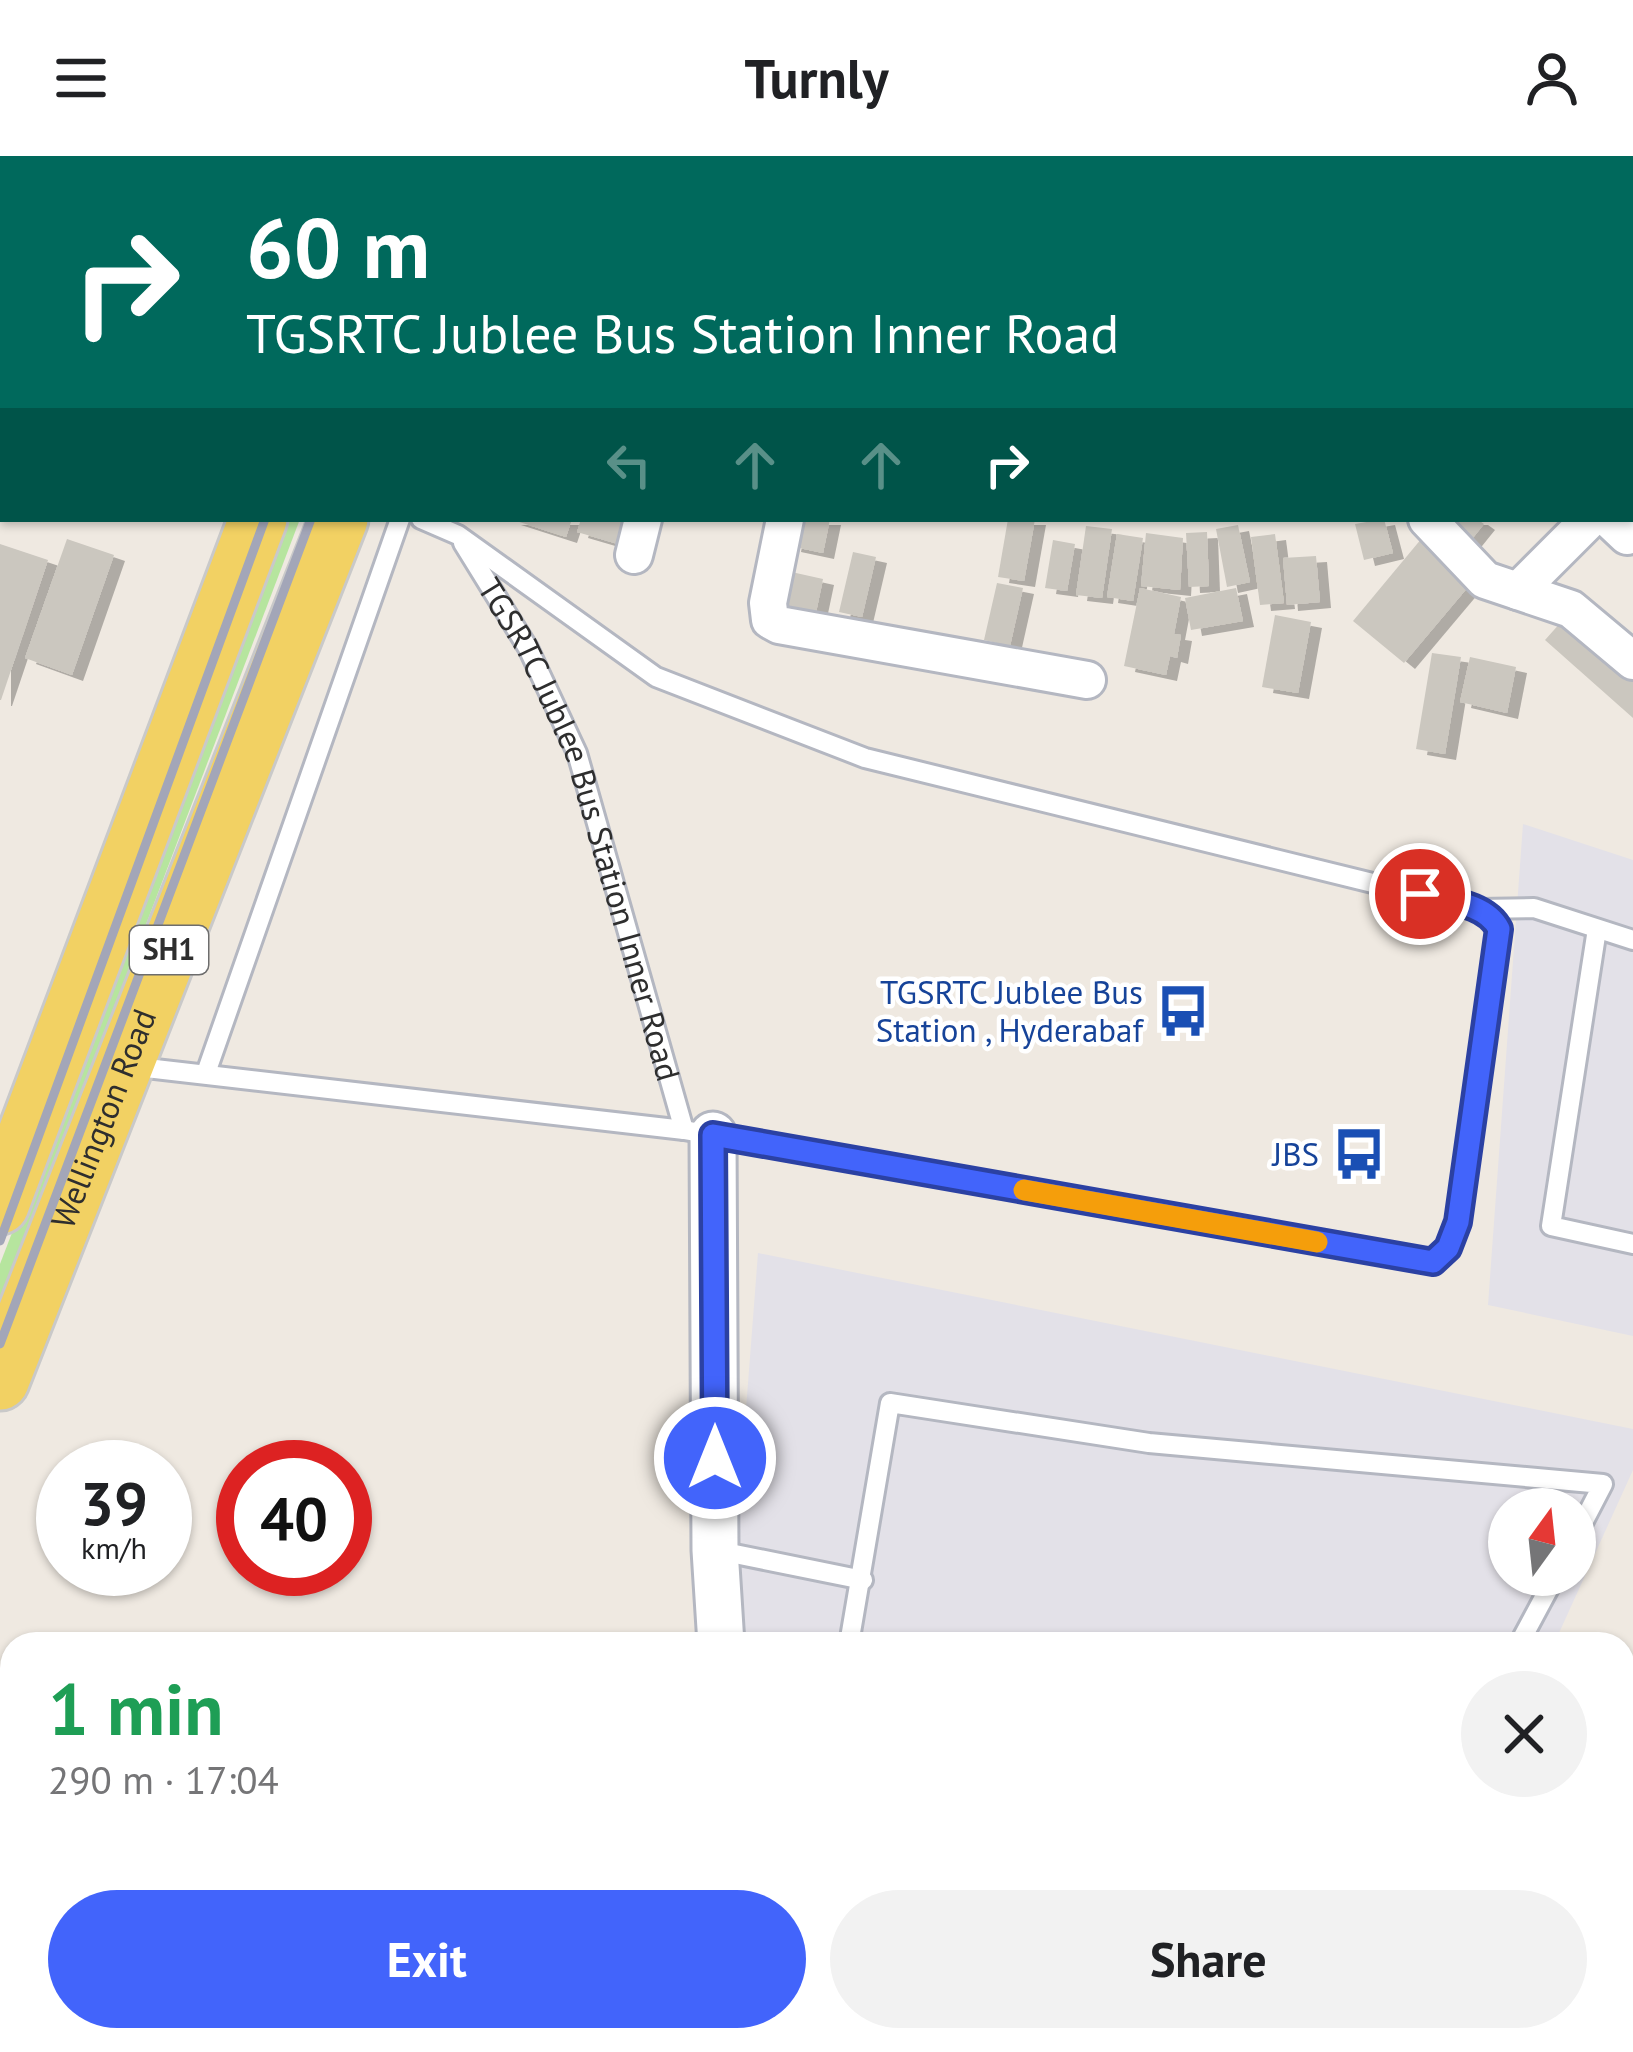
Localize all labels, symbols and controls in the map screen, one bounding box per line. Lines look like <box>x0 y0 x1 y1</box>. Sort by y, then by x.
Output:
text: Turnly <box>744 43 889 113</box>
icon: menu <box>48 45 114 111</box>
icon: person <box>1519 45 1585 111</box>
text: 60 m <box>246 192 430 301</box>
icon: right <box>48 204 204 360</box>
text: TGSRTC Jublee Bus Station Inner Road <box>246 298 1119 368</box>
icon: left <box>596 432 662 498</box>
icon: ahead <box>722 432 788 498</box>
icon: ahead <box>848 432 914 498</box>
icon: right <box>974 432 1040 498</box>
street label: TGSRTC Jublee Bus Station Inner Road <box>469 570 691 1085</box>
pin <box>1369 843 1471 945</box>
icon: arrive <box>1387 861 1453 927</box>
road number: SH1 <box>130 926 208 974</box>
place label: TGSRTC Jublee Bus Station , Hyderabaf <box>876 970 1144 1051</box>
bus stop icon: TGSRTC Jublee Bus Station , Hyderabaf <box>1154 982 1212 1040</box>
street label: Wellington Road <box>40 1003 165 1234</box>
bus stop icon: JBS <box>1330 1125 1388 1183</box>
place label: JBS <box>1271 1132 1319 1175</box>
position arrow <box>652 1395 778 1521</box>
speed limit sign: 40 <box>216 1440 372 1596</box>
text: 39 <box>80 1464 148 1542</box>
north arrow <box>1488 1488 1596 1596</box>
map controls <box>1488 1488 1596 1596</box>
text: km/h <box>81 1528 147 1567</box>
text: 1 min <box>48 1662 224 1755</box>
button: close <box>1461 1671 1587 1797</box>
text: 290 m · 17:04 <box>48 1754 279 1805</box>
button: Exit <box>48 1890 806 2028</box>
button: Share <box>830 1890 1587 2028</box>

